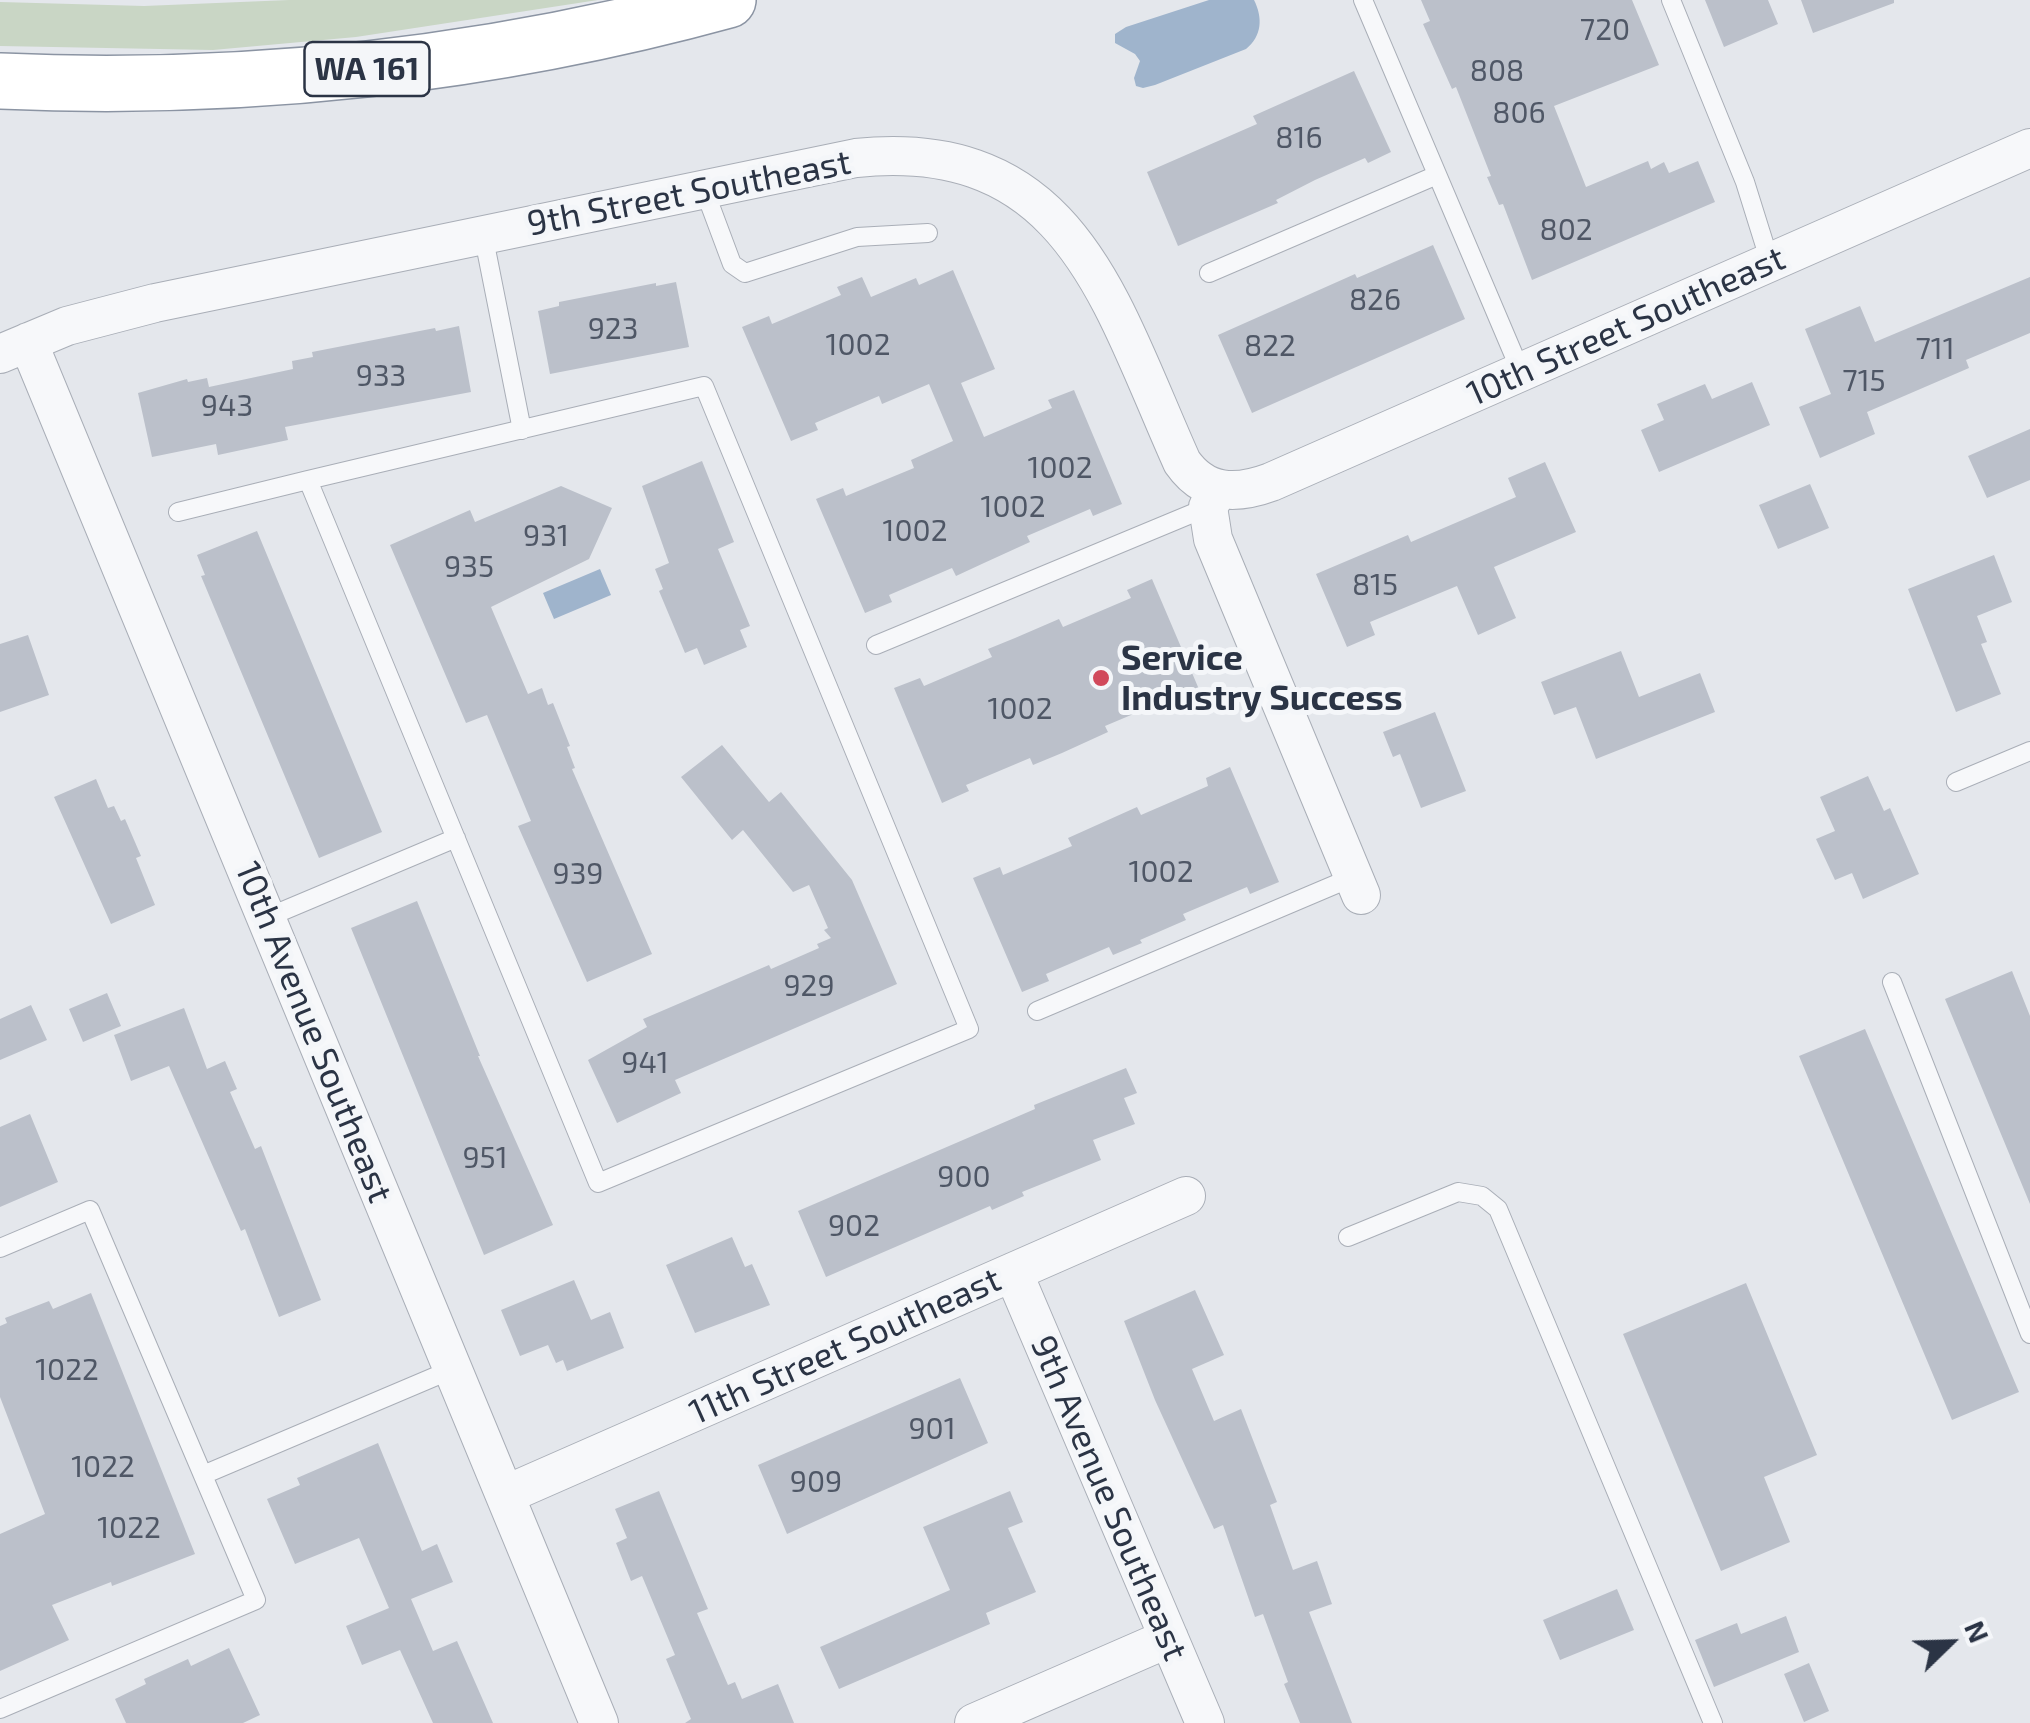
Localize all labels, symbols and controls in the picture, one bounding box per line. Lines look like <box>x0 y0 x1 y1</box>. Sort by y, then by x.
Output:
house number: 720 <box>1580 12 1630 48</box>
road number: WA 161 <box>304 42 430 96</box>
house number: 808 <box>1470 53 1524 89</box>
house number: 806 <box>1492 95 1546 131</box>
house number: 816 <box>1275 120 1323 156</box>
street label: 9th Street Southeast <box>524 141 854 245</box>
house number: 802 <box>1539 212 1593 248</box>
street label: 10th Street Southeast <box>1460 237 1792 415</box>
house number: 826 <box>1349 282 1401 318</box>
house number: 923 <box>588 311 638 347</box>
house number: 1002 <box>826 327 890 363</box>
house number: 822 <box>1244 328 1296 364</box>
house number: 711 <box>1915 331 1955 367</box>
house number: 933 <box>356 358 406 394</box>
house number: 715 <box>1842 363 1886 399</box>
house number: 943 <box>201 388 253 424</box>
house number: 1002 <box>1028 450 1092 486</box>
house number: 1002 <box>981 489 1045 525</box>
house number: 1002 <box>883 513 947 549</box>
house number: 931 <box>523 518 569 554</box>
house number: 935 <box>444 549 494 585</box>
house number: 815 <box>1352 567 1398 603</box>
place label: Service Industry Success <box>1121 637 1403 719</box>
marker: Service Industry Success <box>1090 667 1112 689</box>
house number: 1002 <box>988 691 1052 727</box>
house number: 1002 <box>1129 854 1193 890</box>
street label: 10th Avenue Southeast <box>226 855 402 1209</box>
house number: 939 <box>553 856 603 892</box>
house number: 929 <box>783 968 835 1004</box>
house number: 941 <box>621 1045 669 1081</box>
house number: 951 <box>462 1140 508 1176</box>
house number: 900 <box>937 1159 991 1195</box>
house number: 902 <box>828 1208 880 1244</box>
street label: 11th Street Southeast <box>683 1258 1007 1434</box>
street label: 9th Avenue Southeast <box>1022 1329 1196 1667</box>
house number: 1022 <box>35 1352 99 1388</box>
house number: 901 <box>908 1411 956 1447</box>
house number: 1022 <box>71 1449 135 1485</box>
house number: 909 <box>790 1464 842 1500</box>
house number: 1022 <box>97 1510 161 1546</box>
north arrow <box>1900 1593 2000 1693</box>
text: N <box>1958 1615 1997 1647</box>

